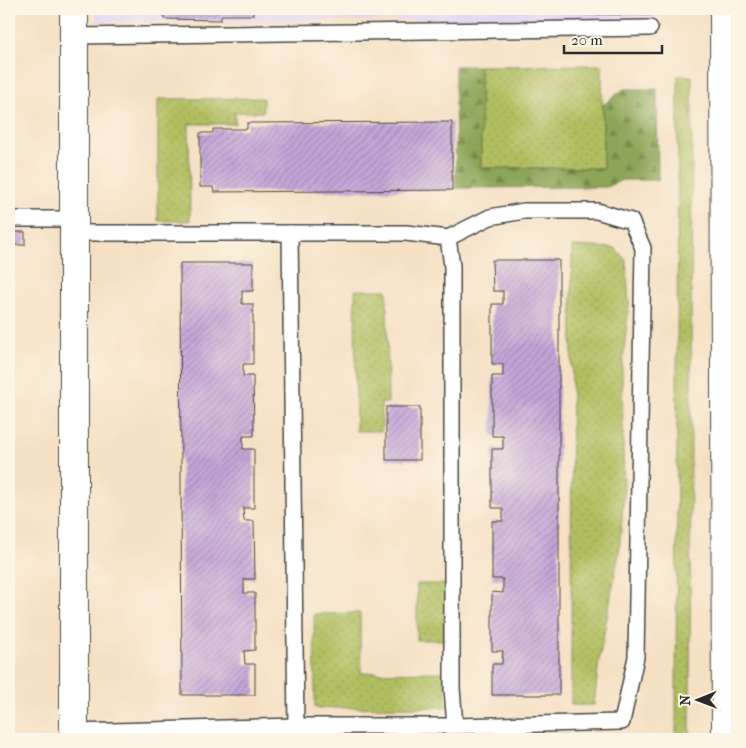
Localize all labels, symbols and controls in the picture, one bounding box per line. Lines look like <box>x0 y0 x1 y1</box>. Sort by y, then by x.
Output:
scale bar <box>564 22 661 54</box>
text: 20 m <box>571 31 603 49</box>
north arrow <box>674 676 724 726</box>
text: N <box>677 694 694 706</box>

